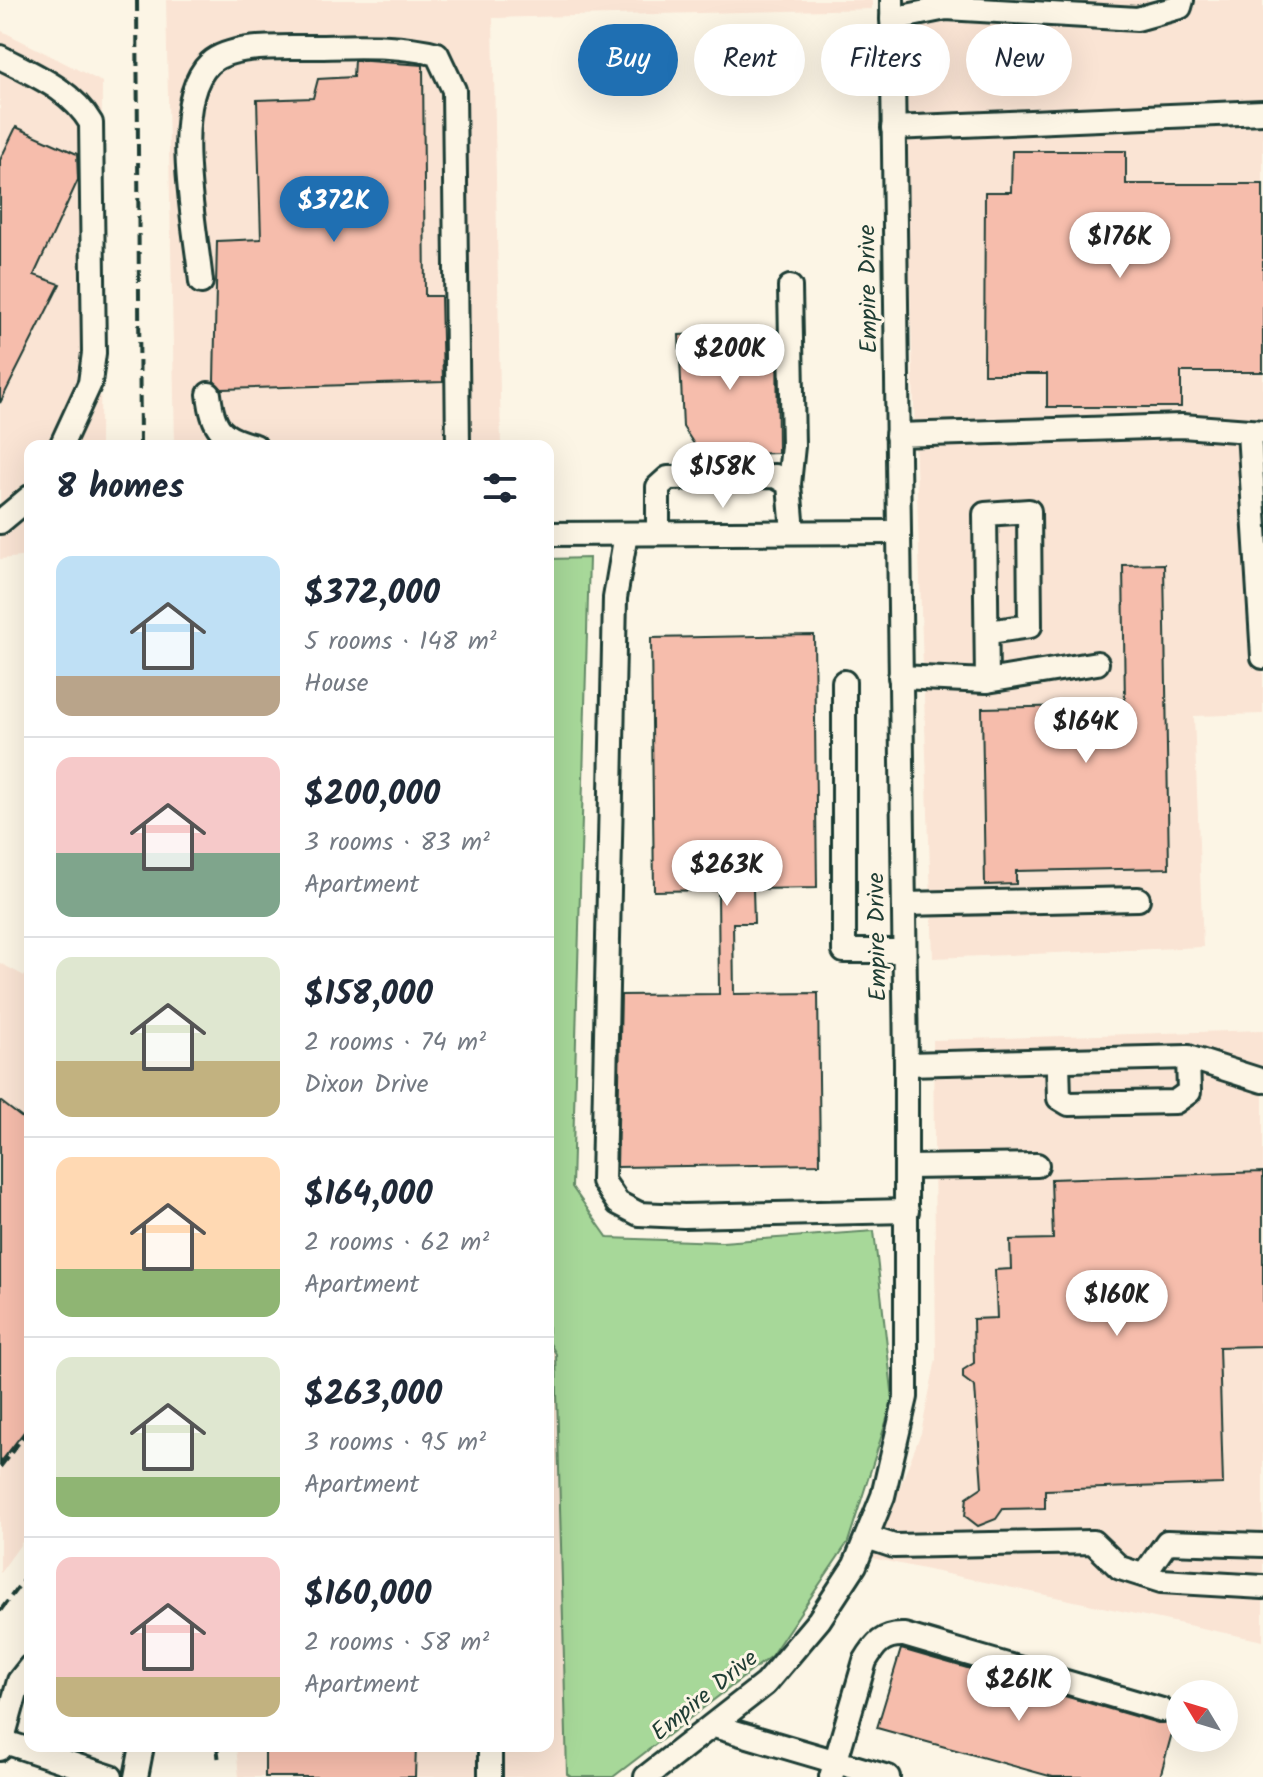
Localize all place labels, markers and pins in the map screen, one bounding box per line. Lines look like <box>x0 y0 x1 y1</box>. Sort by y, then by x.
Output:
pin: $372K <box>278 176 390 244</box>
pin: $176K <box>1064 212 1176 280</box>
pin: $200K <box>674 324 786 392</box>
pin: $158K <box>667 442 779 510</box>
pin: $164K <box>1030 697 1142 765</box>
pin: $263K <box>671 840 783 908</box>
pin: $160K <box>1061 1270 1173 1338</box>
pin: $261K <box>963 1655 1075 1723</box>

